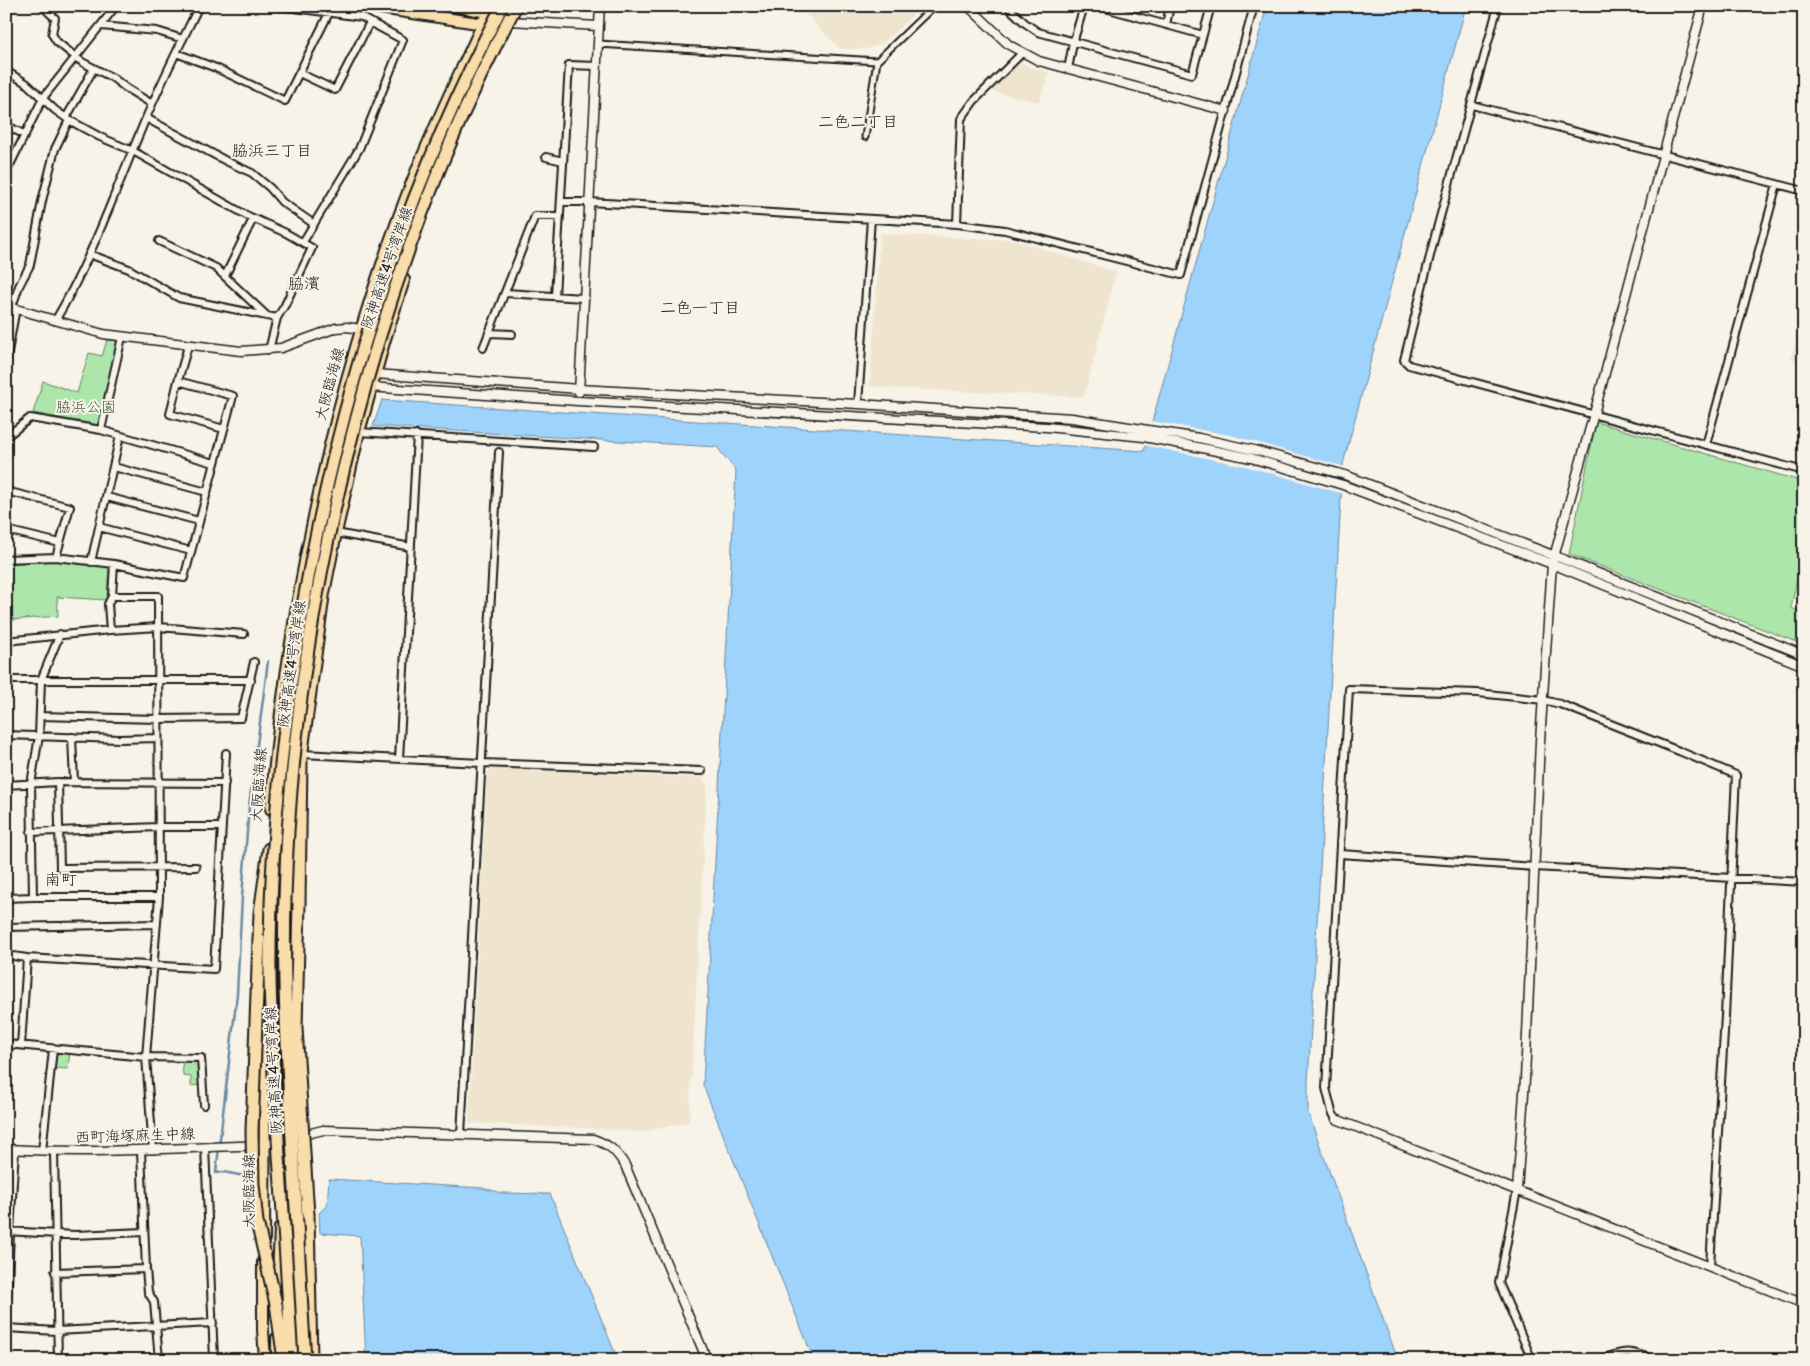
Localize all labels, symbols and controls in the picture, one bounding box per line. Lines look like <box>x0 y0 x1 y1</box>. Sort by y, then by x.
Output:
district label: 二色二丁目 <box>818 112 898 132</box>
district label: 脇浜三丁目 <box>232 141 312 161</box>
street label: 阪神高速4号湾岸線 <box>357 204 417 332</box>
district label: 脇濱 <box>288 274 320 294</box>
district label: 二色一丁目 <box>660 298 740 318</box>
street label: 大阪臨海線 <box>311 345 349 423</box>
park label: 脇浜公園 <box>56 398 116 417</box>
street label: 阪神高速4号湾岸線 <box>274 599 310 729</box>
street label: 大阪臨海線 <box>247 747 271 823</box>
district label: 南町 <box>45 870 77 890</box>
street label: 阪神高速4号湾岸線 <box>261 1005 287 1135</box>
street label: 西町海塚麻生中線 <box>75 1124 195 1148</box>
street label: 大阪臨海線 <box>240 1153 259 1229</box>

